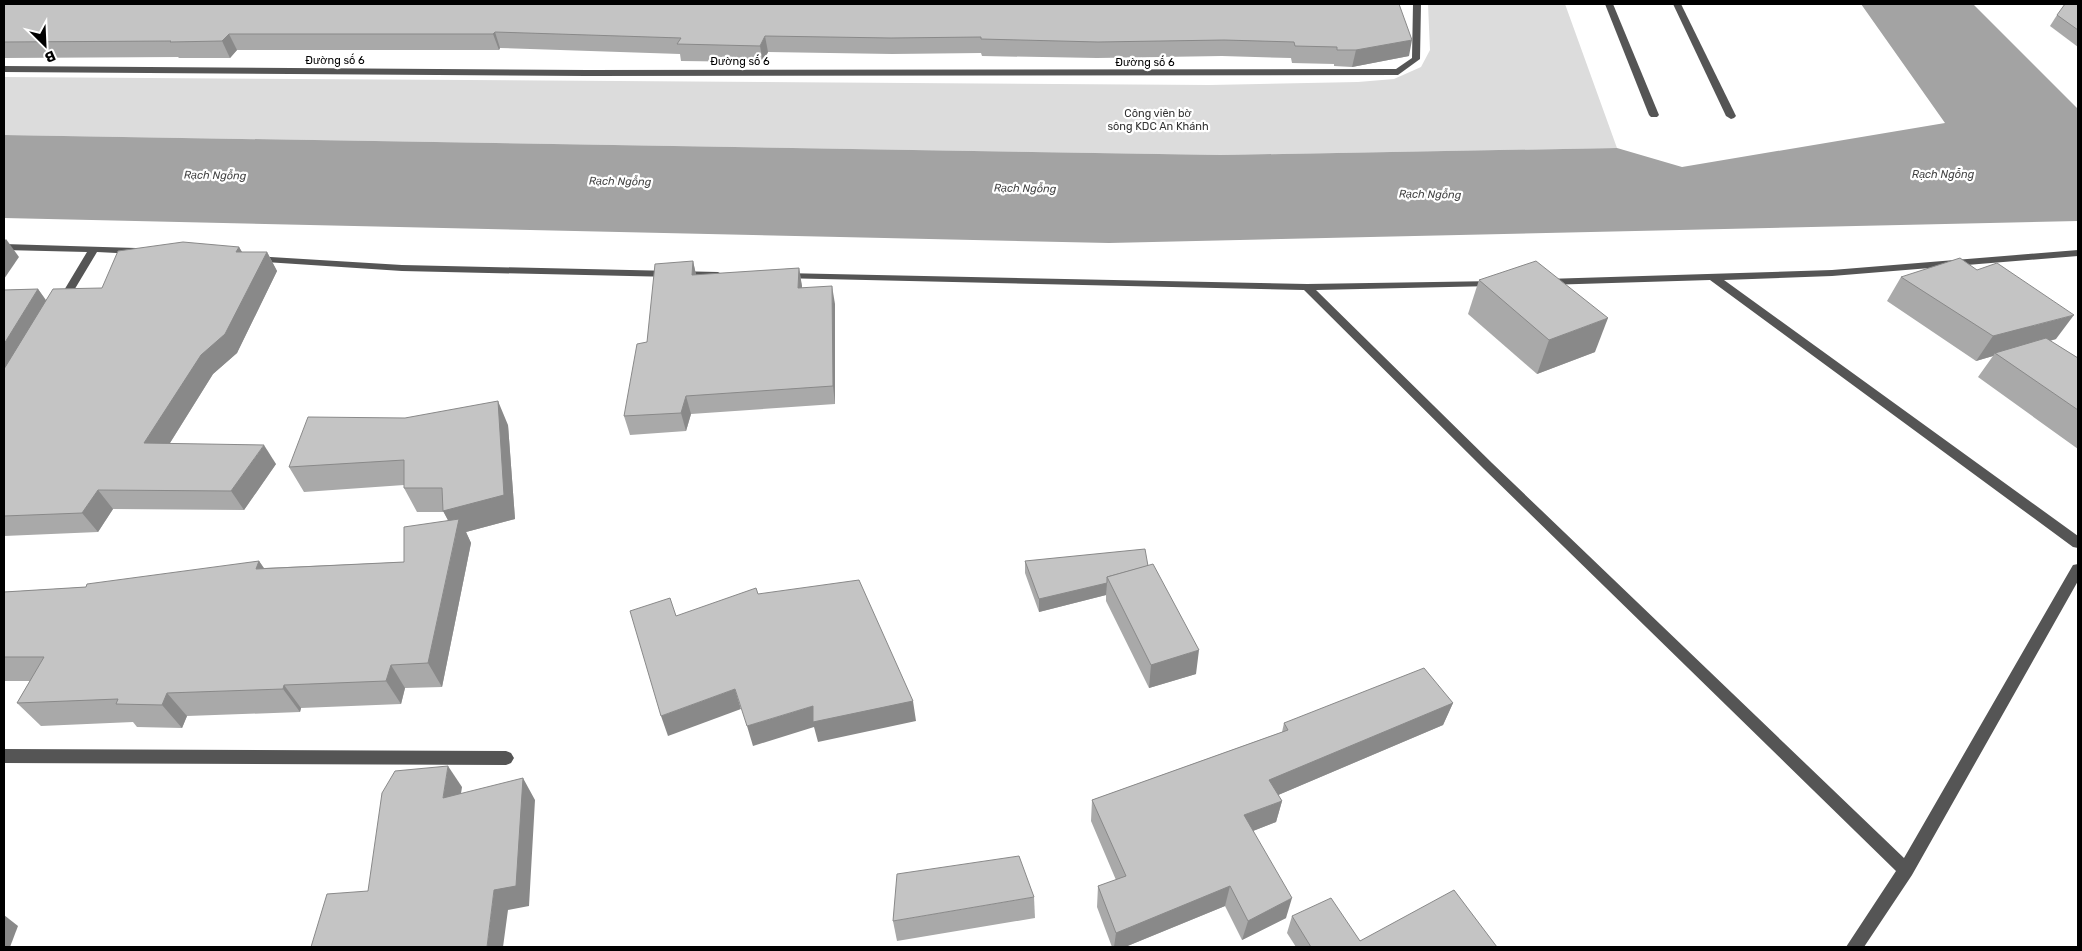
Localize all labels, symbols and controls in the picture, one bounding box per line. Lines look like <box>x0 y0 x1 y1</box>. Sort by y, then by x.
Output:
north arrow <box>20 20 70 70</box>
text: B <box>42 47 58 66</box>
street label: Đường số 6 <box>305 53 365 67</box>
street label: Đường số 6 <box>710 54 770 68</box>
street label: Đường số 6 <box>1115 55 1175 69</box>
park label: Công viên bờ sông KDC An Khánh <box>1107 107 1209 133</box>
water label: Rạch Ngỗng <box>184 168 247 183</box>
water label: Rạch Ngỗng <box>1912 168 1975 181</box>
water label: Rạch Ngỗng <box>589 174 652 189</box>
water label: Rạch Ngỗng <box>994 181 1057 196</box>
water label: Rạch Ngỗng <box>1399 187 1462 202</box>

